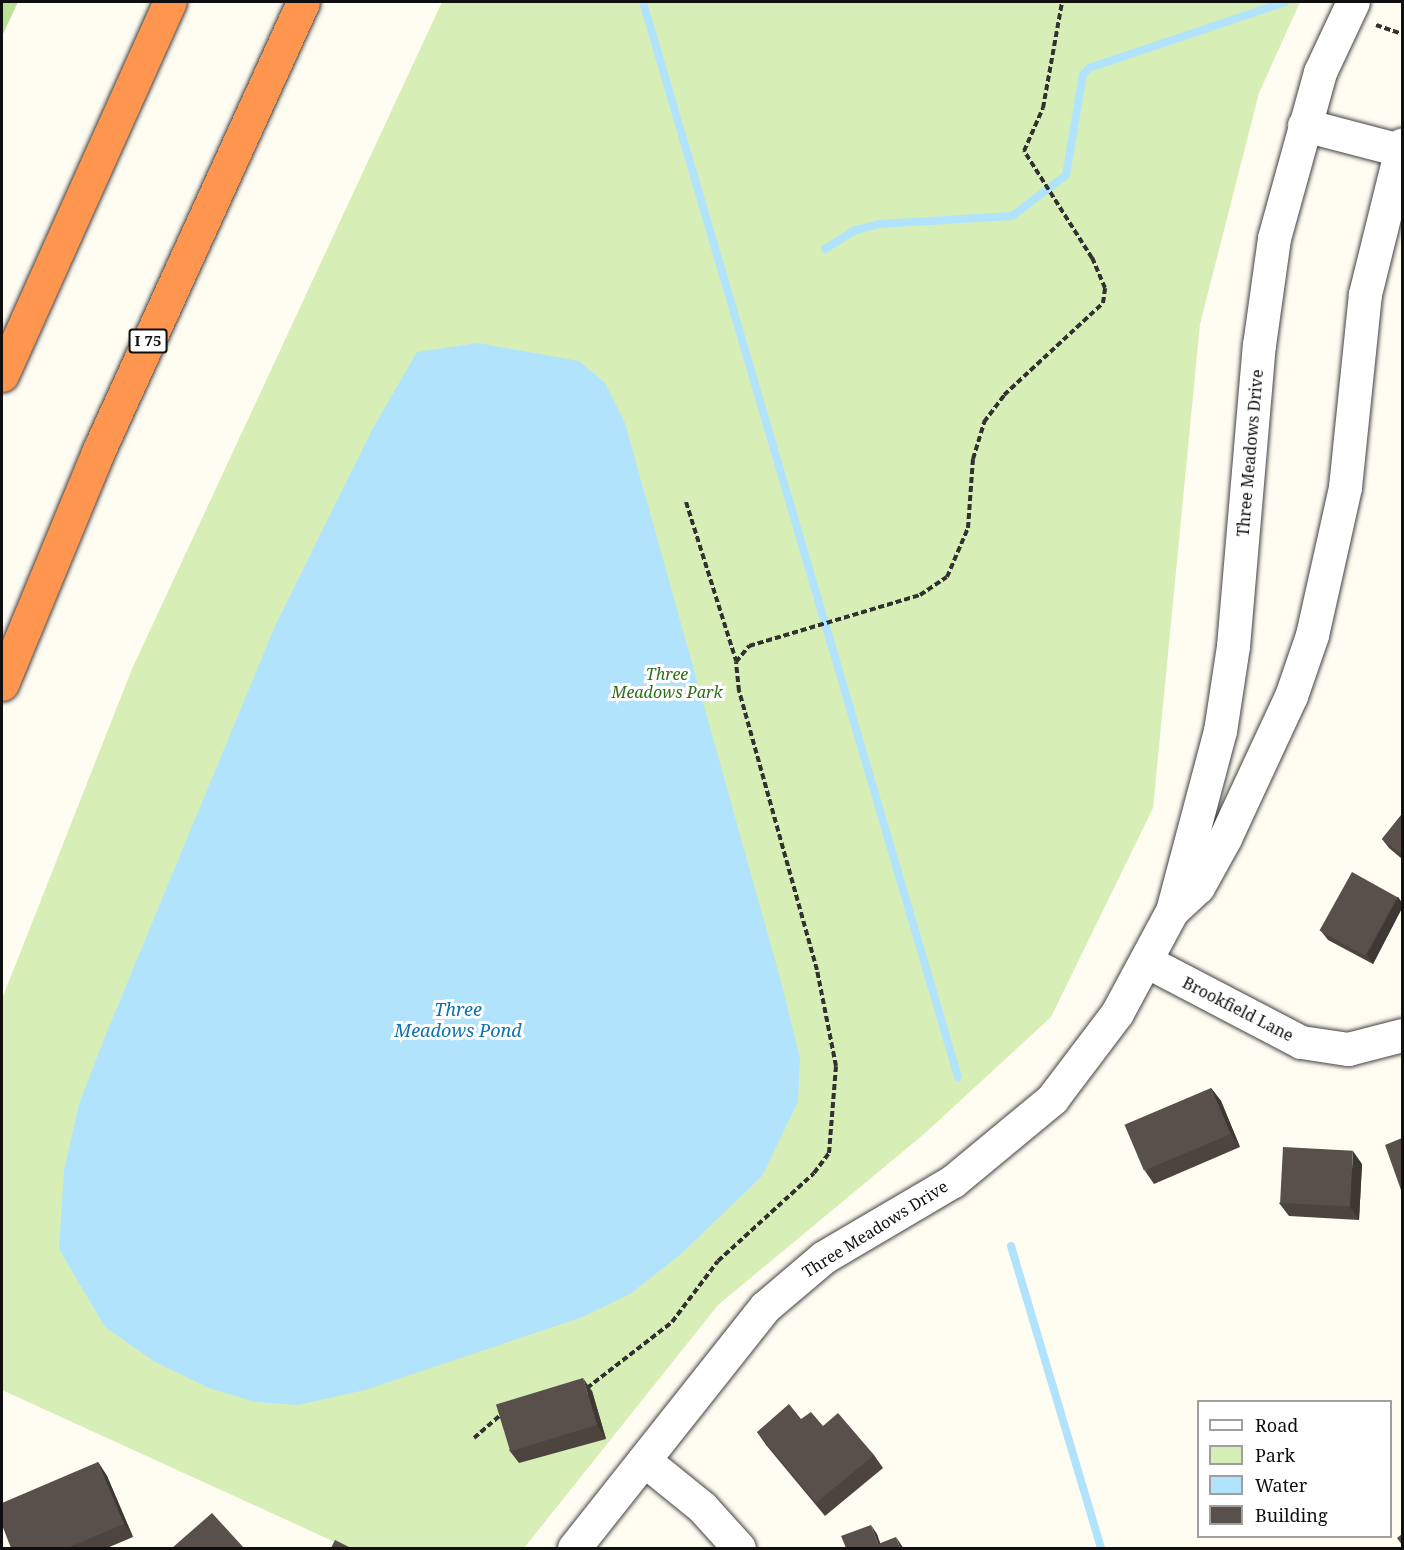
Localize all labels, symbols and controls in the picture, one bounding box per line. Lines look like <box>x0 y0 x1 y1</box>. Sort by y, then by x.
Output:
road number: I 75 <box>128 329 168 353</box>
street label: Three Meadows Drive <box>1233 369 1267 537</box>
park label: Three Meadows Park <box>611 664 723 702</box>
street label: Brookfield Lane <box>1179 973 1297 1045</box>
water label: Three Meadows Pond <box>394 999 522 1042</box>
street label: Three Meadows Drive <box>799 1176 951 1282</box>
legend <box>1197 1400 1392 1538</box>
text: Road <box>1255 1413 1298 1437</box>
text: Park <box>1255 1443 1295 1467</box>
text: Water <box>1255 1473 1307 1497</box>
text: Building <box>1255 1503 1328 1527</box>

